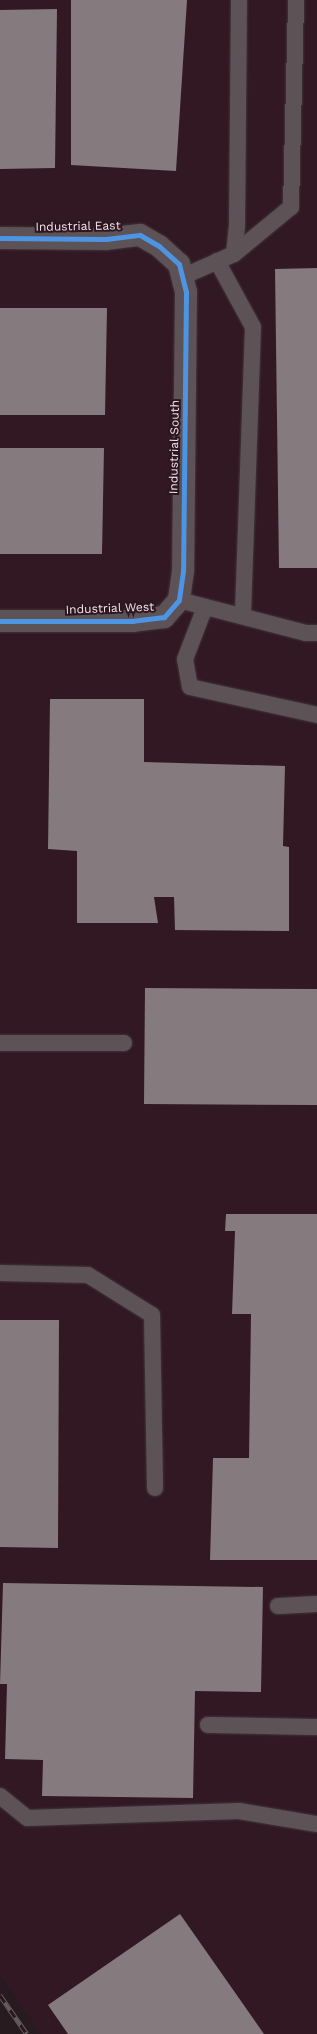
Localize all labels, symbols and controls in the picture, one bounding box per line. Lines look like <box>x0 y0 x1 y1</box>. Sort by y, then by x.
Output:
street label: Industrial East <box>35 219 121 235</box>
street label: Industrial South <box>167 400 183 494</box>
street label: Industrial West <box>65 600 155 618</box>

